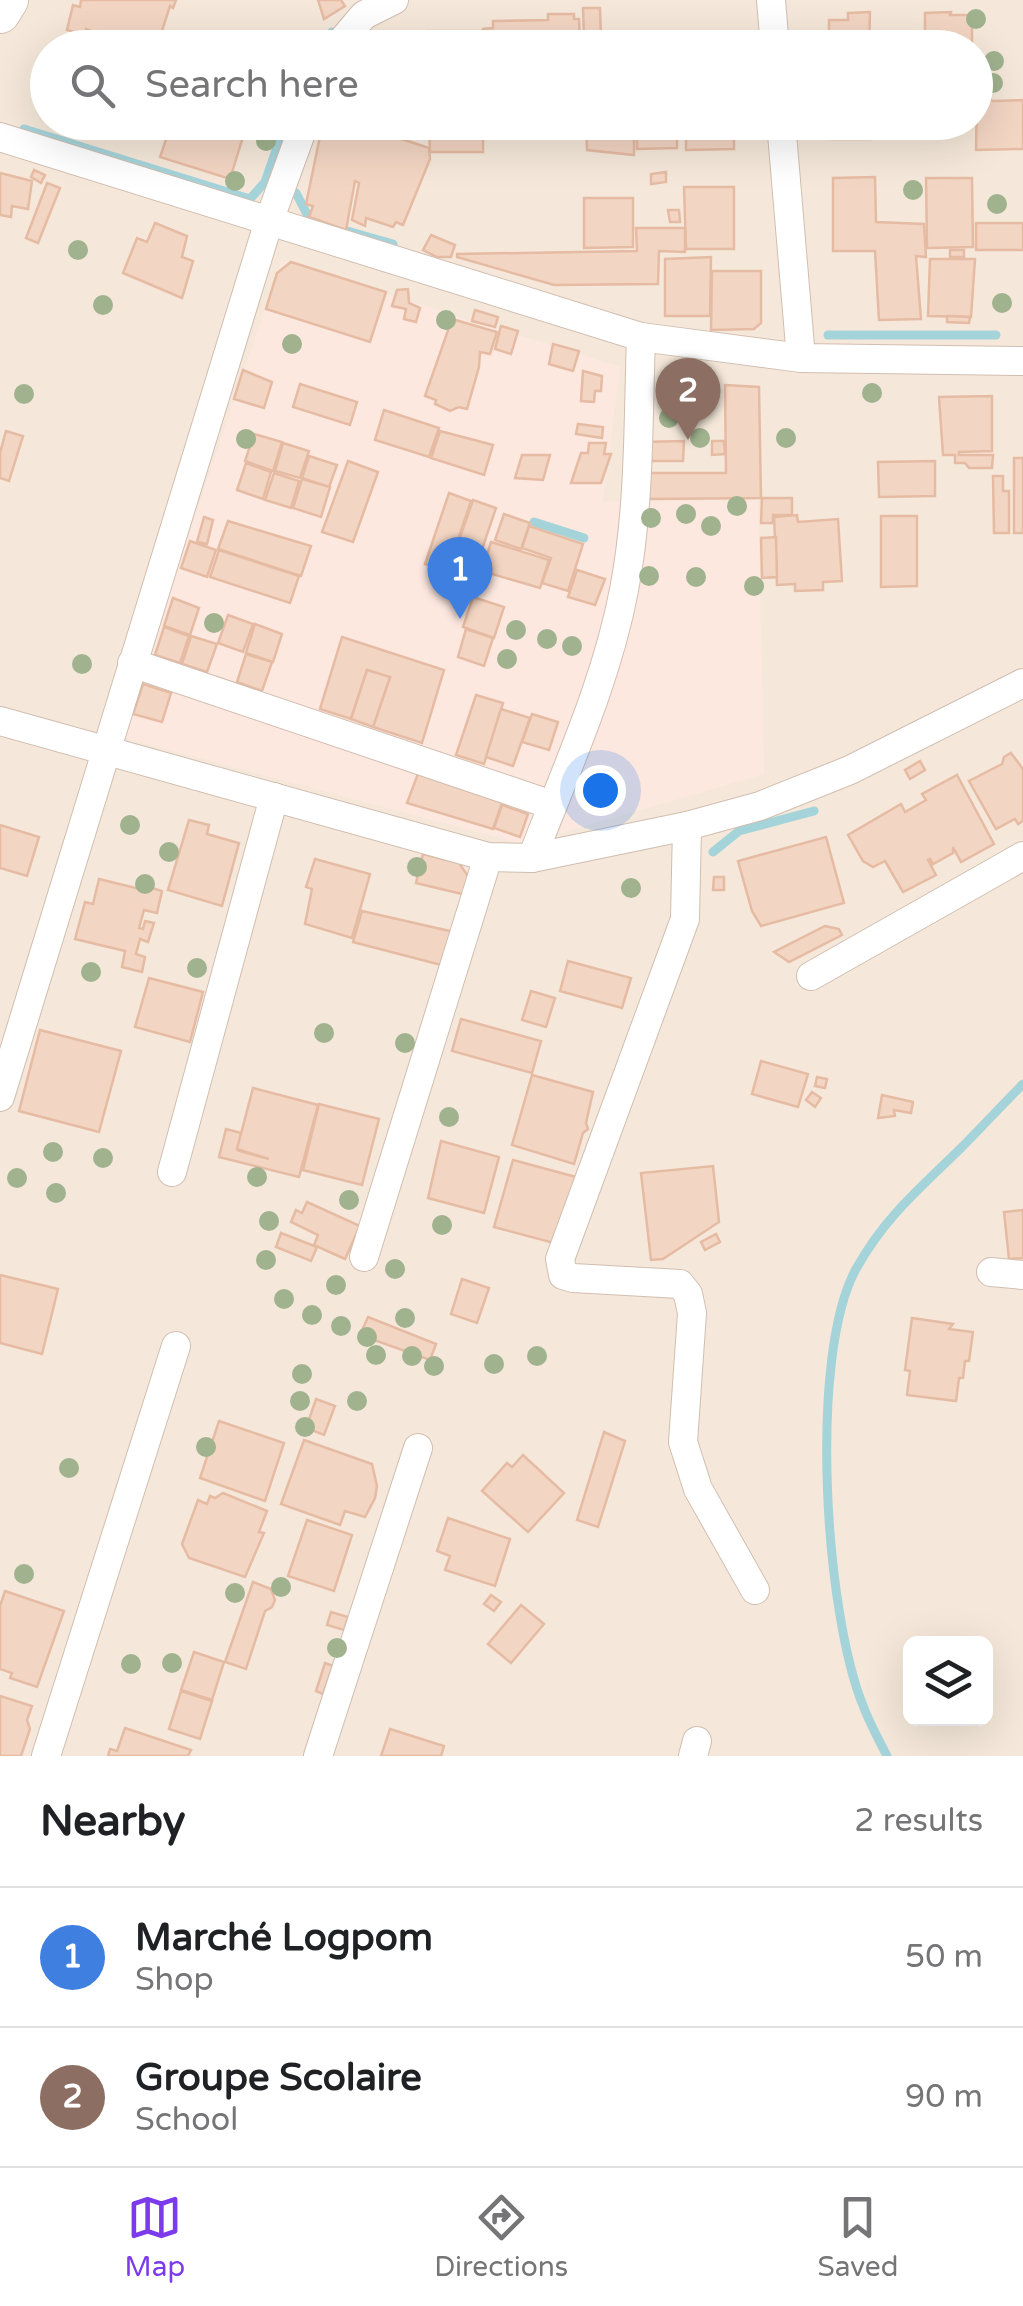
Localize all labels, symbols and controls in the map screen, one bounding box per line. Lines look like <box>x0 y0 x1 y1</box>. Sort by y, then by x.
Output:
search box <box>30 30 993 140</box>
icon: search <box>65 58 120 113</box>
text: Search here <box>145 62 359 108</box>
pin: 2 <box>656 358 720 440</box>
pin: 1 <box>428 536 492 619</box>
your location <box>575 765 626 816</box>
map controls <box>903 1636 993 1726</box>
button: layers <box>903 1636 993 1726</box>
text: Nearby <box>40 1796 185 1847</box>
text: 2 results <box>854 1802 983 1840</box>
text: Marché Logpom <box>135 1915 433 1961</box>
text: 1 <box>62 1938 83 1976</box>
text: 50 m <box>905 1938 983 1976</box>
text: Shop <box>135 1961 214 1999</box>
text: Groupe Scolaire <box>135 2055 422 2101</box>
text: 2 <box>62 2078 83 2116</box>
text: 90 m <box>905 2078 983 2116</box>
text: School <box>135 2101 238 2139</box>
tab: Map <box>125 2190 185 2284</box>
tab: Directions <box>434 2190 568 2284</box>
tab: Saved <box>817 2190 898 2284</box>

